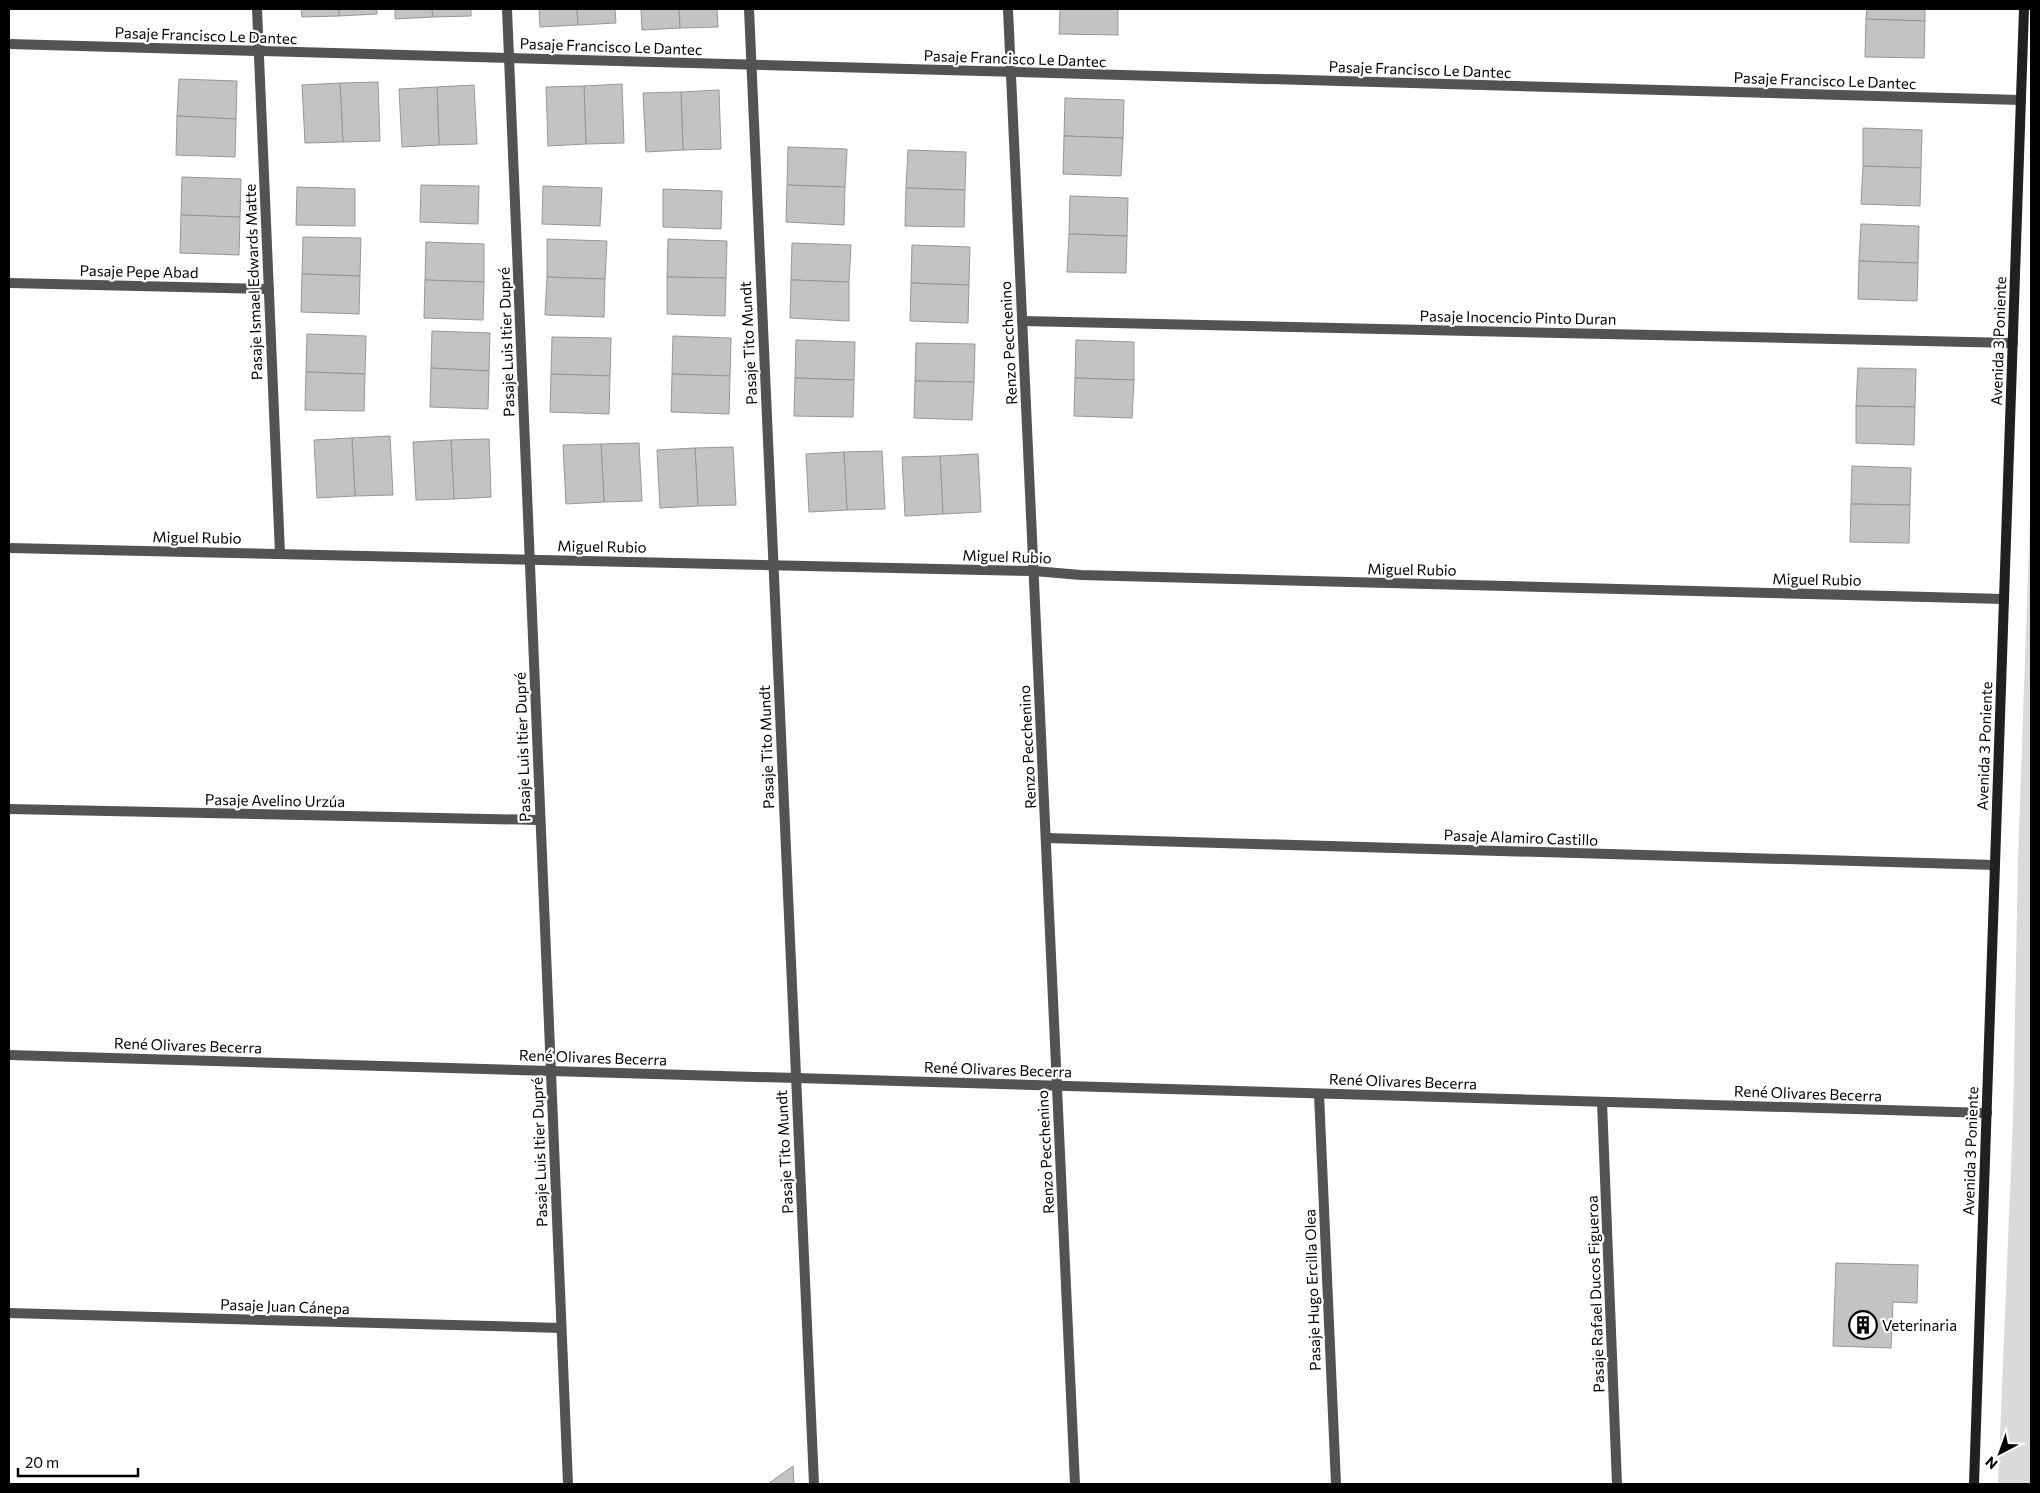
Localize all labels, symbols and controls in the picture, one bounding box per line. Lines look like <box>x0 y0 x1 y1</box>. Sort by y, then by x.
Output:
street label: Pasaje Francisco Le Dantec <box>114 23 298 47</box>
street label: Pasaje Francisco Le Dantec <box>519 34 703 58</box>
street label: Pasaje Francisco Le Dantec <box>923 46 1107 70</box>
street label: Pasaje Francisco Le Dantec <box>1328 57 1512 81</box>
street label: Pasaje Francisco Le Dantec <box>1733 68 1917 92</box>
street label: Pasaje Ismael Edwards Matte <box>241 183 265 381</box>
street label: Pasaje Pepe Abad <box>79 261 199 281</box>
street label: Pasaje Luis Itier Dupré <box>494 267 518 417</box>
street label: Avenida 3 Poniente <box>1987 276 2009 406</box>
street label: Pasaje Tito Mundt <box>736 281 760 405</box>
street label: Renzo Pecchenino <box>996 281 1020 405</box>
street label: Pasaje Inocencio Pinto Duran <box>1419 306 1617 328</box>
street label: Miguel Rubio <box>152 527 242 547</box>
street label: Miguel Rubio <box>557 536 647 556</box>
street label: Miguel Rubio <box>962 545 1052 567</box>
street label: Miguel Rubio <box>1367 559 1457 579</box>
street label: Miguel Rubio <box>1772 569 1862 589</box>
street label: Pasaje Luis Itier Dupré <box>510 672 534 822</box>
street label: Avenida 3 Poniente <box>1973 681 1995 811</box>
street label: Pasaje Tito Mundt <box>755 685 777 809</box>
street label: Renzo Pecchenino <box>1015 685 1039 809</box>
street label: Pasaje Avelino Urzúa <box>205 790 345 810</box>
street label: Pasaje Alamiro Castillo <box>1443 825 1599 849</box>
street label: René Olivares Becerra <box>114 1033 262 1057</box>
street label: René Olivares Becerra <box>519 1045 667 1069</box>
street label: René Olivares Becerra <box>924 1057 1072 1081</box>
street label: René Olivares Becerra <box>1329 1069 1477 1093</box>
street label: Pasaje Luis Itier Dupré <box>527 1077 551 1227</box>
street label: René Olivares Becerra <box>1734 1081 1882 1105</box>
street label: Avenida 3 Poniente <box>1959 1086 1981 1216</box>
street label: Pasaje Tito Mundt <box>772 1090 796 1214</box>
street label: Renzo Pecchenino <box>1033 1090 1057 1214</box>
street label: Pasaje Rafael Ducos Figueroa <box>1583 1195 1607 1393</box>
street label: Pasaje Hugo Ercilla Olea <box>1300 1209 1324 1371</box>
street label: Pasaje Juan Cánepa <box>220 1295 350 1317</box>
building icon: Veterinaria <box>1848 1310 1878 1340</box>
place label: Veterinaria <box>1882 1316 1957 1334</box>
north arrow <box>1975 1428 2025 1478</box>
scale bar <box>18 1446 138 1478</box>
text: 20 m <box>25 1453 59 1471</box>
text: N <box>1982 1453 2001 1473</box>

